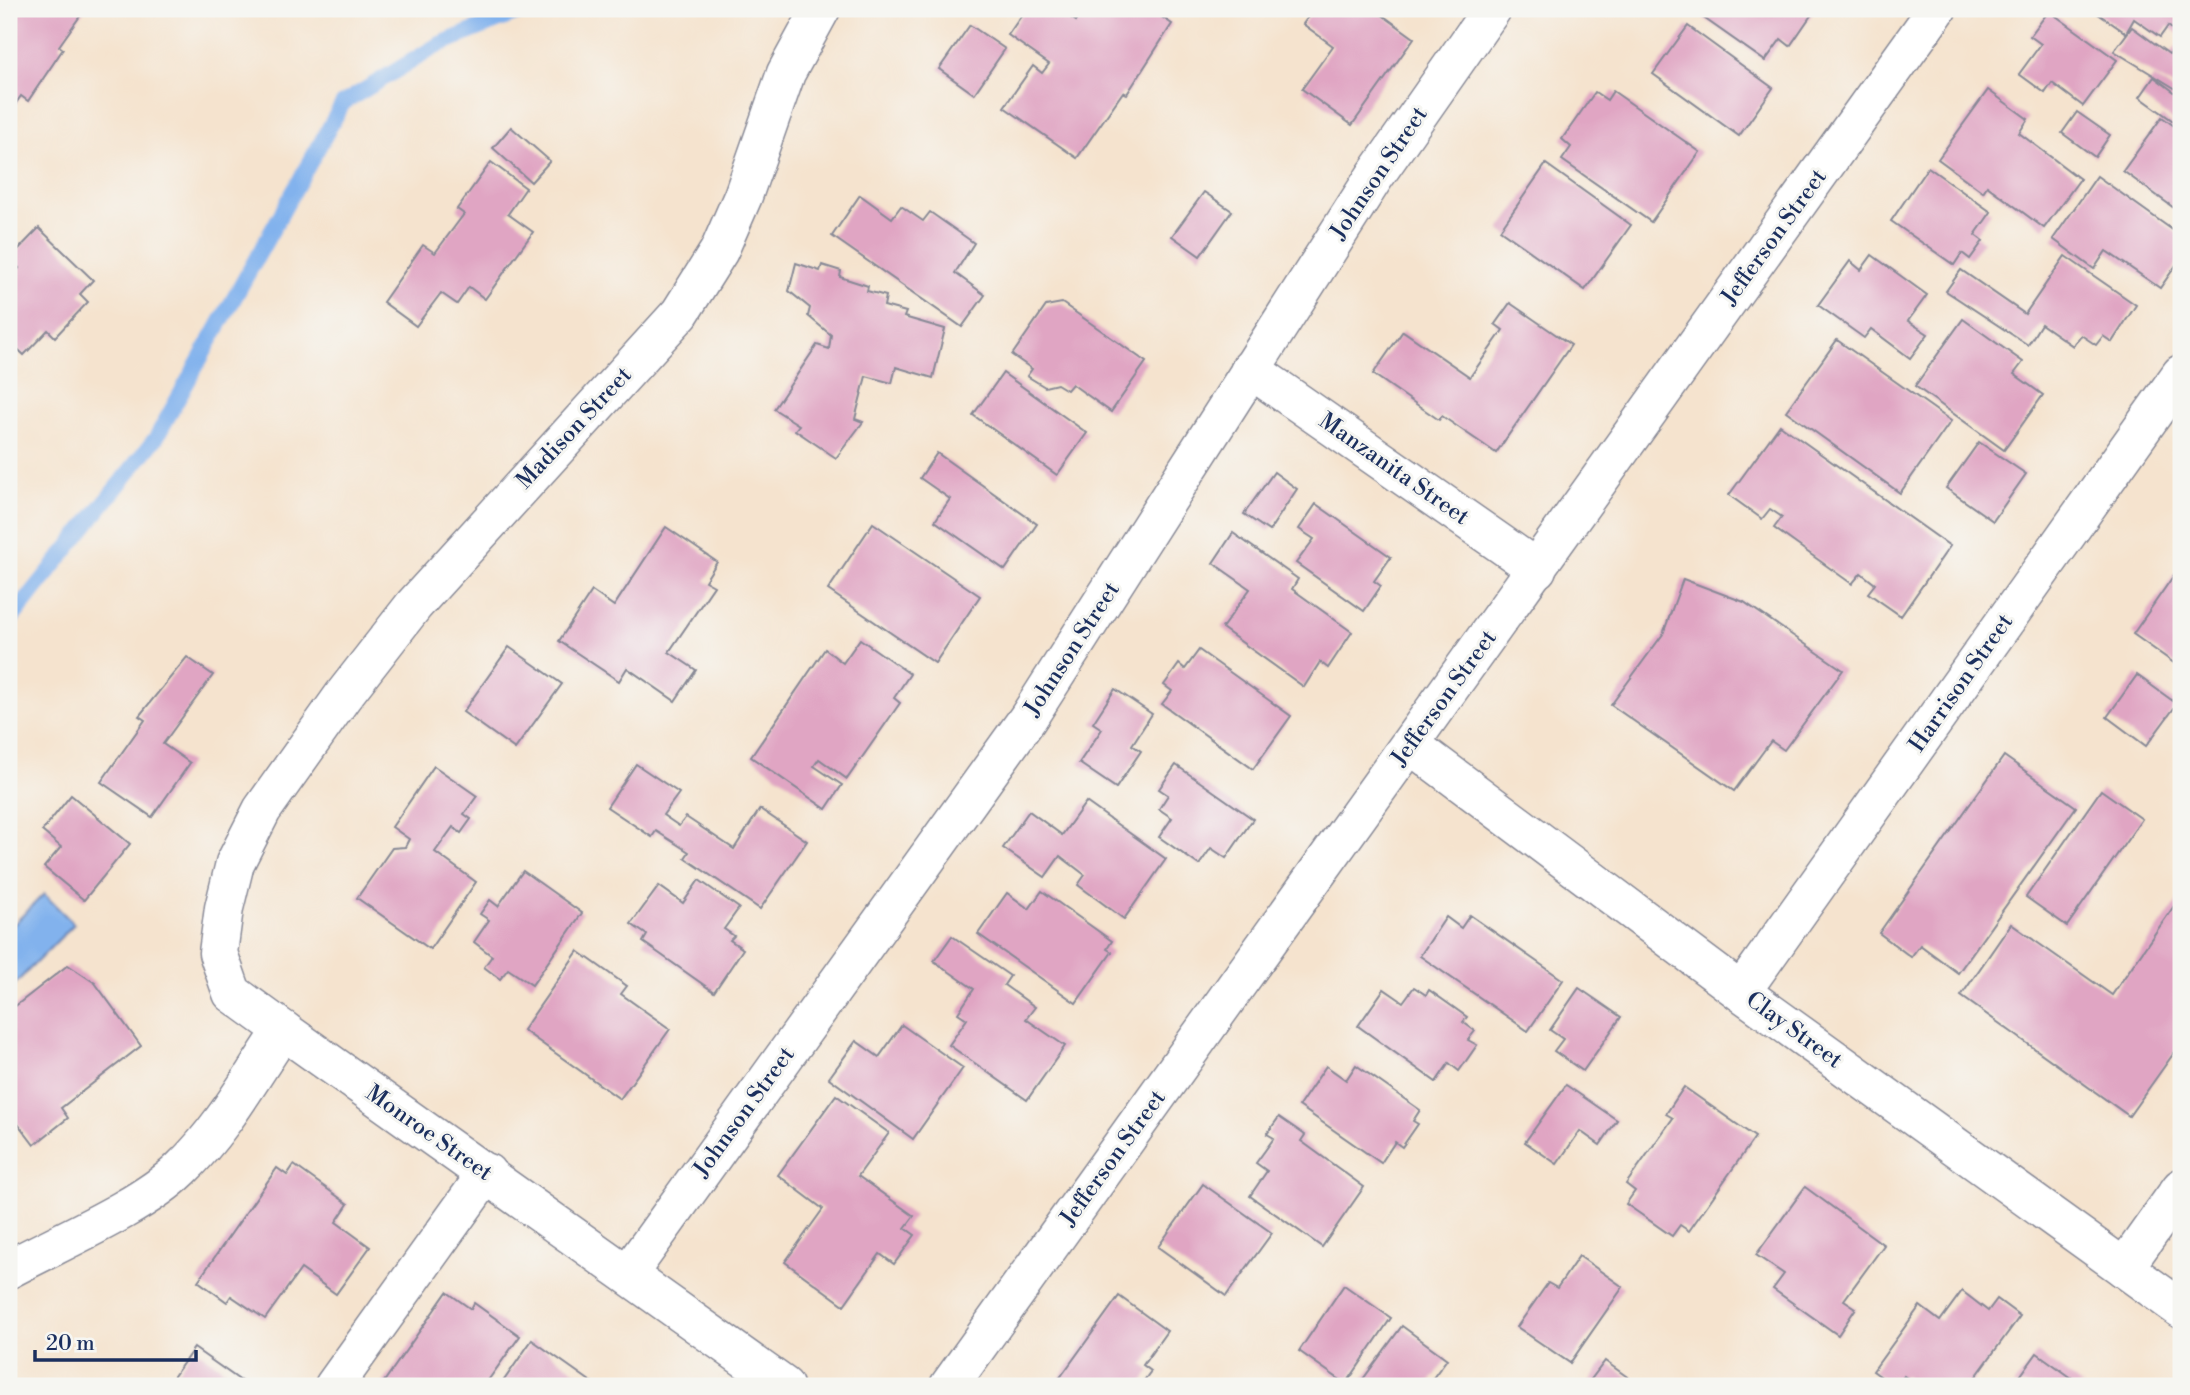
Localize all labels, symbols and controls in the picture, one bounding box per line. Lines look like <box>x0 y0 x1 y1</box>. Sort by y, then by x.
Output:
street label: Johnson Street <box>1324 101 1434 246</box>
street label: Jefferson Street <box>1715 164 1833 311</box>
street label: Madison Street <box>510 361 638 495</box>
street label: Manzanita Street <box>1314 407 1474 531</box>
street label: Johnson Street <box>1018 577 1126 722</box>
street label: Harrison Street <box>1903 608 2019 758</box>
street label: Jefferson Street <box>1385 625 1503 772</box>
street label: Clay Street <box>1740 986 1848 1074</box>
street label: Johnson Street <box>687 1041 801 1183</box>
street label: Monroe Street <box>360 1079 498 1187</box>
street label: Jefferson Street <box>1054 1085 1172 1232</box>
scale bar <box>35 1318 196 1362</box>
text: 20 m <box>46 1331 95 1357</box>

